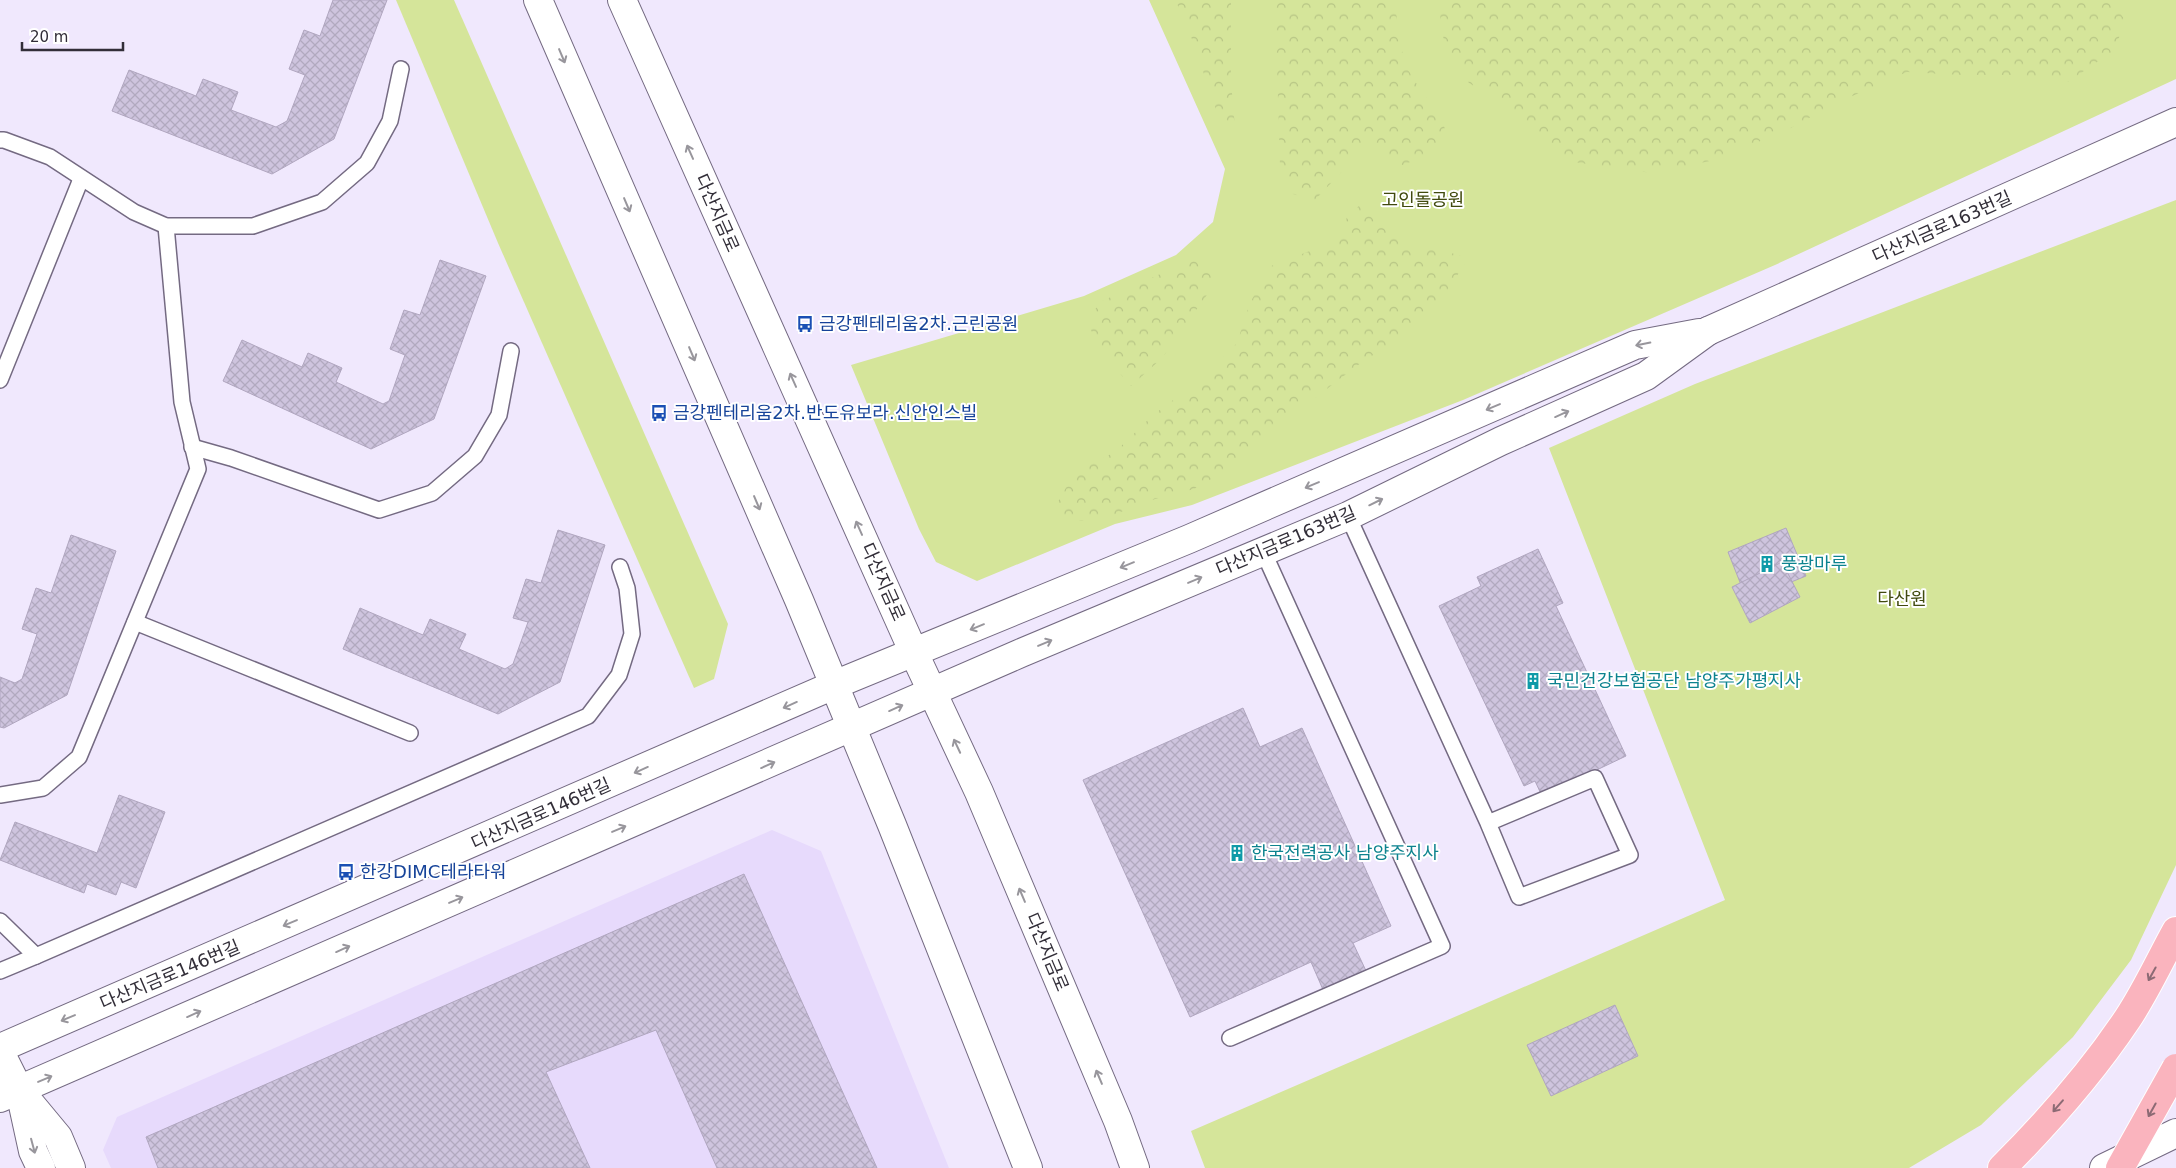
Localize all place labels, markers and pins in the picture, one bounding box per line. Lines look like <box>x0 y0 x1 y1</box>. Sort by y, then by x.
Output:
place label: 금강펜테리움2차.근린공원 <box>819 313 1018 334</box>
bus stop icon: 금강펜테리움2차.근린공원 <box>795 314 815 334</box>
place label: 금강펜테리움2차.반도유보라.신안인스빌 <box>673 402 977 423</box>
bus stop icon: 금강펜테리움2차.반도유보라.신안인스빌 <box>649 403 669 423</box>
place label: 풍광마루 <box>1781 553 1847 574</box>
building icon: 풍광마루 <box>1757 554 1777 574</box>
place label: 국민건강보험공단 남양주가평지사 <box>1547 670 1802 691</box>
building icon: 국민건강보험공단 남양주가평지사 <box>1523 671 1543 691</box>
place label: 한국전력공사 남양주지사 <box>1251 842 1439 863</box>
building icon: 한국전력공사 남양주지사 <box>1227 843 1247 863</box>
place label: 한강DIMC테라타워 <box>360 861 507 882</box>
bus stop icon: 한강DIMC테라타워 <box>336 862 356 882</box>

